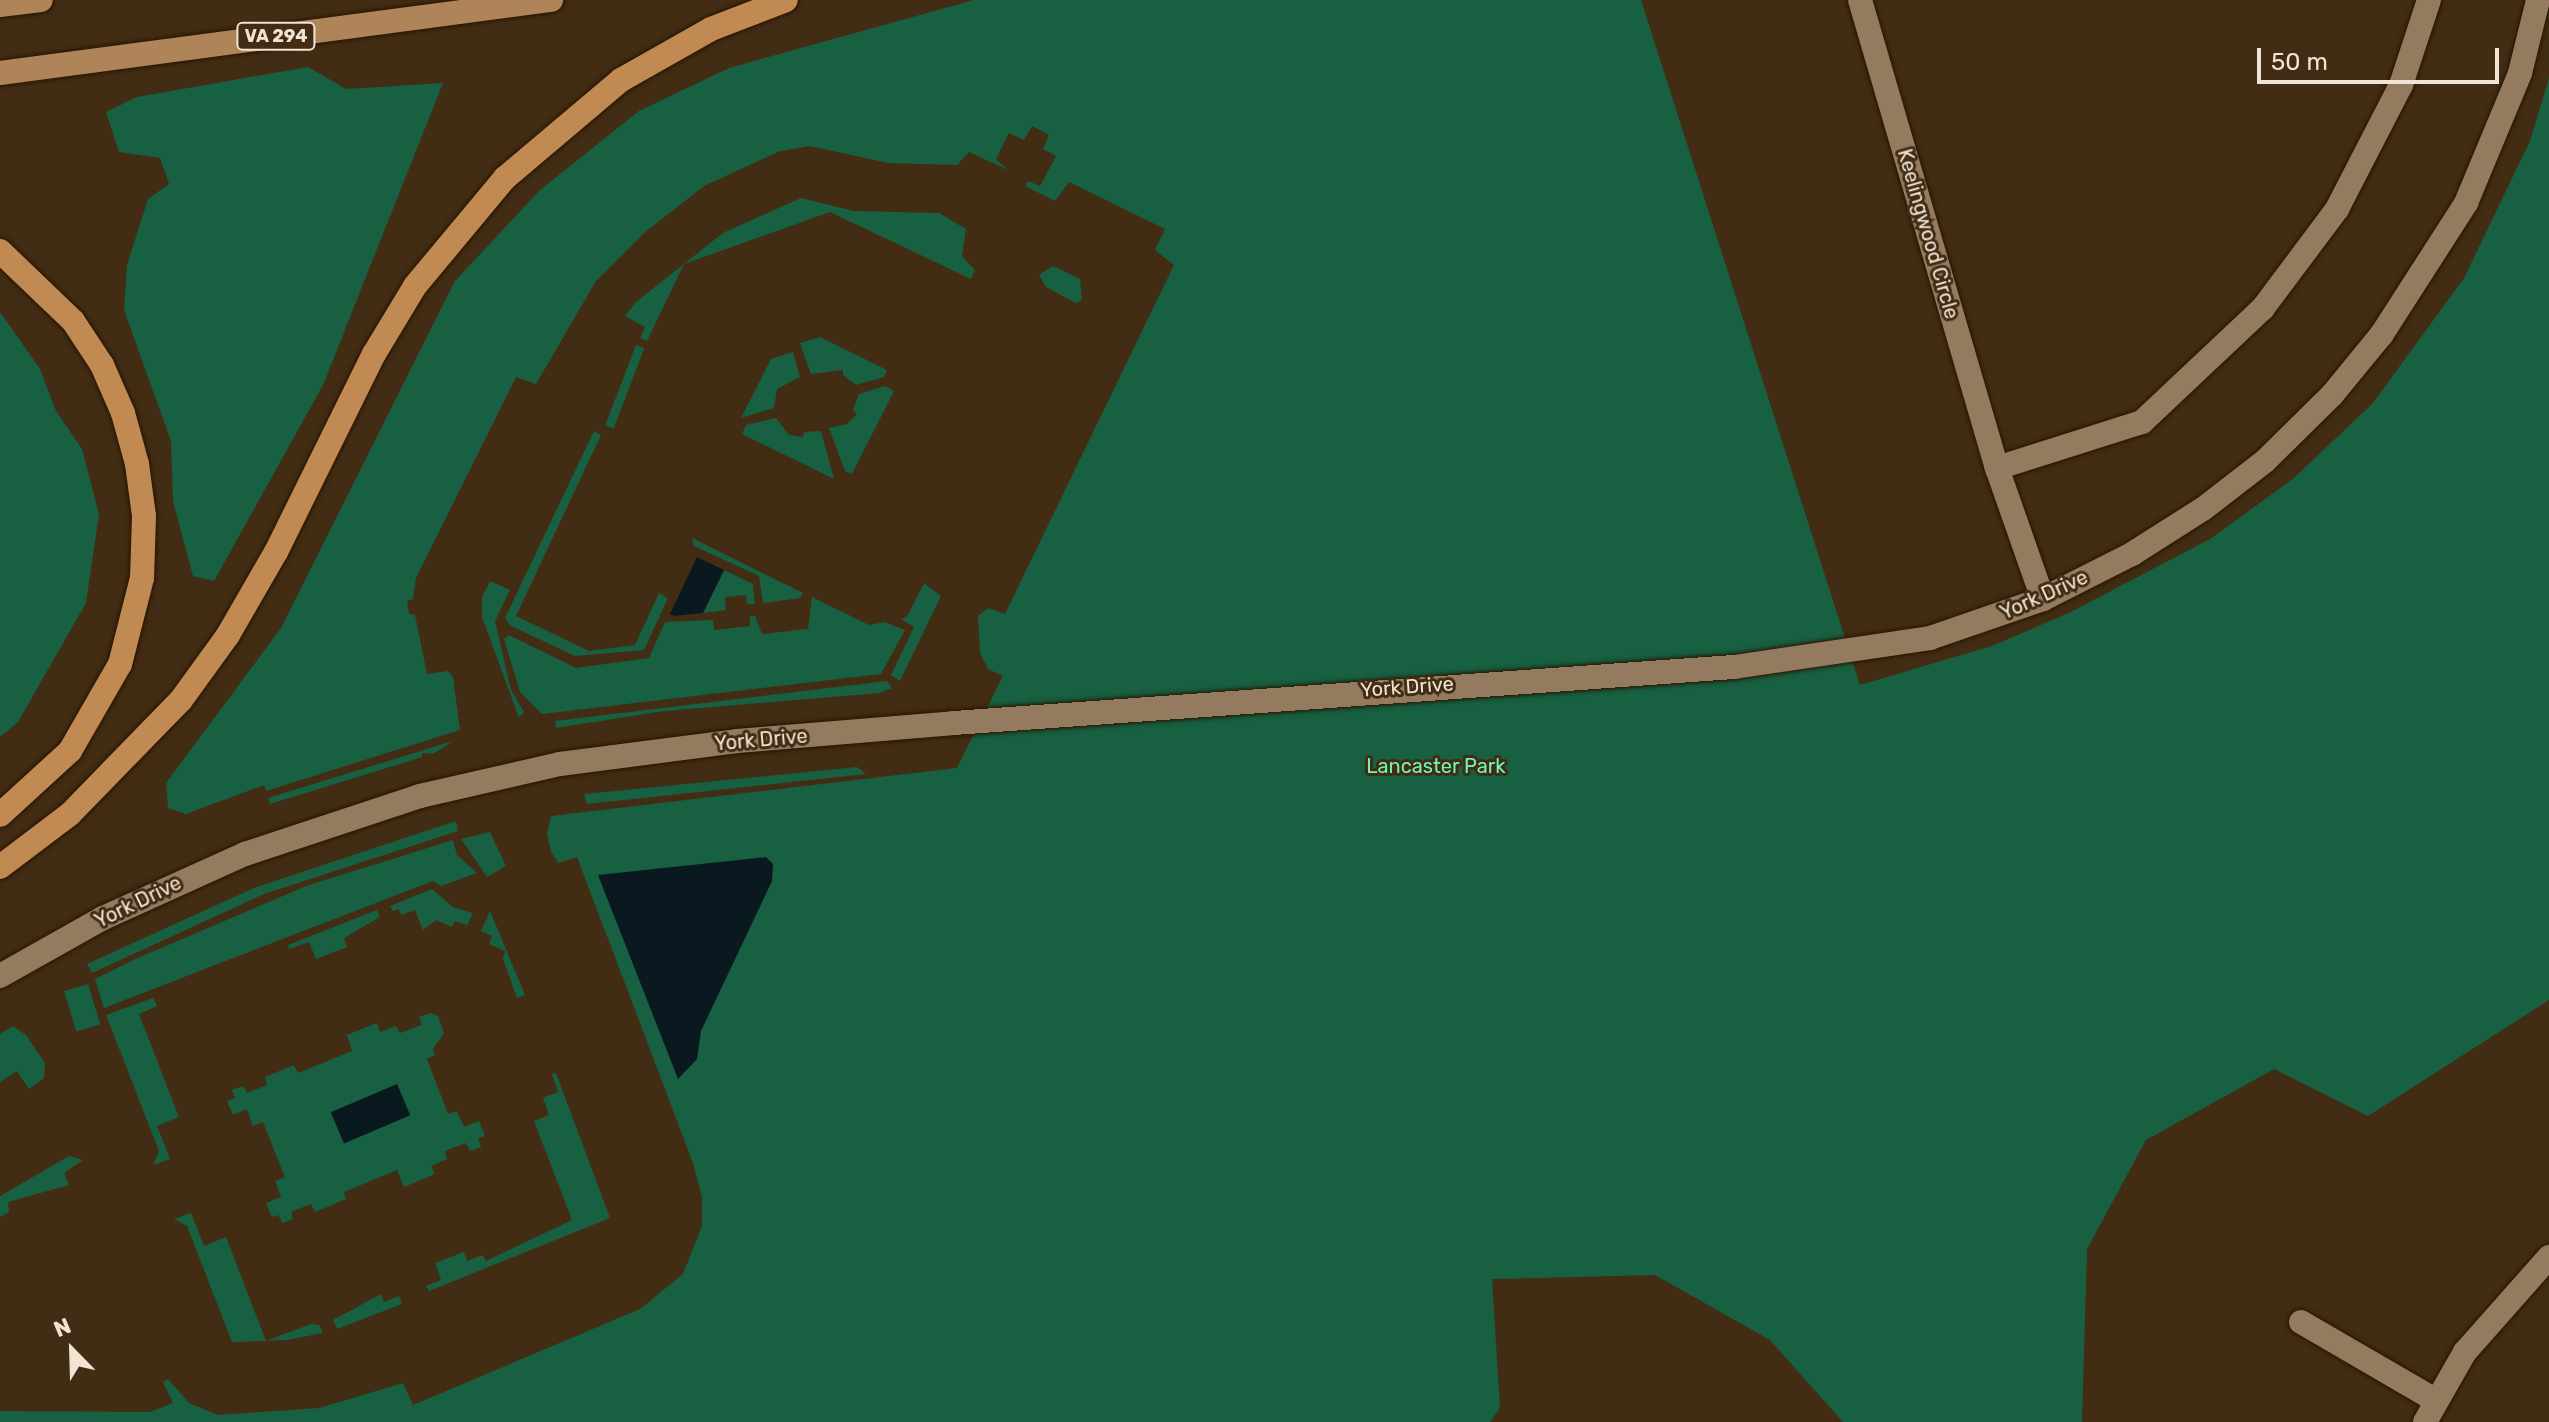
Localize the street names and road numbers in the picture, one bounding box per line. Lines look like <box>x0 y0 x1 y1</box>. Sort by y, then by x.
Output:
road number: VA 294 <box>236 22 316 50</box>
street label: Keelingwood Circle <box>1892 146 1964 322</box>
street label: York Drive <box>1996 565 2092 625</box>
street label: York Drive <box>1359 672 1455 702</box>
street label: York Drive <box>713 724 809 756</box>
street label: York Drive <box>91 871 185 933</box>

